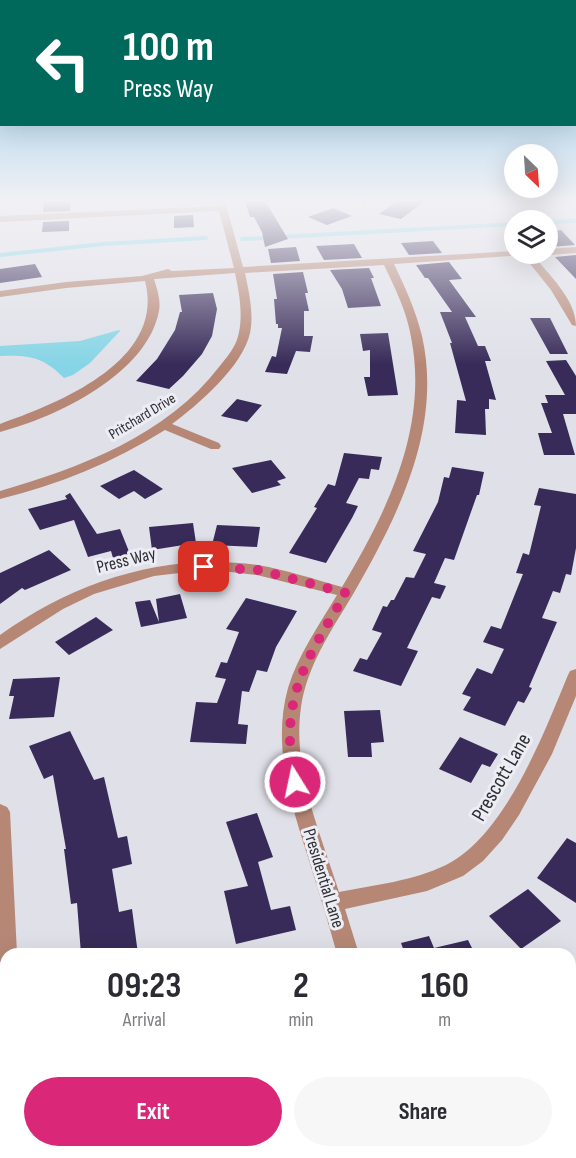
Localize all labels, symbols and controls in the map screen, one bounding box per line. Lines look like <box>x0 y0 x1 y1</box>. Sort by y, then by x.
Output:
text: 100 m <box>123 22 214 73</box>
icon: left <box>24 24 102 102</box>
text: Press Way <box>123 73 213 105</box>
north arrow <box>504 144 558 198</box>
map controls <box>504 144 558 264</box>
button: layers <box>504 210 558 264</box>
street label: Pritchard Drive <box>105 389 179 444</box>
pin <box>178 541 229 592</box>
street label: Press Way <box>94 543 158 578</box>
icon: arrive <box>187 550 220 583</box>
street label: Prescott Lane <box>466 729 537 825</box>
position arrow <box>263 750 327 814</box>
street label: Presidential Lane <box>298 826 349 930</box>
text: 09:23 <box>107 965 181 1008</box>
text: 2 <box>293 965 309 1008</box>
text: 160 <box>421 965 469 1008</box>
text: Arrival <box>123 1008 166 1032</box>
text: min <box>288 1008 314 1032</box>
text: m <box>438 1008 451 1032</box>
button: Exit <box>24 1077 282 1146</box>
button: Share <box>294 1077 552 1146</box>

